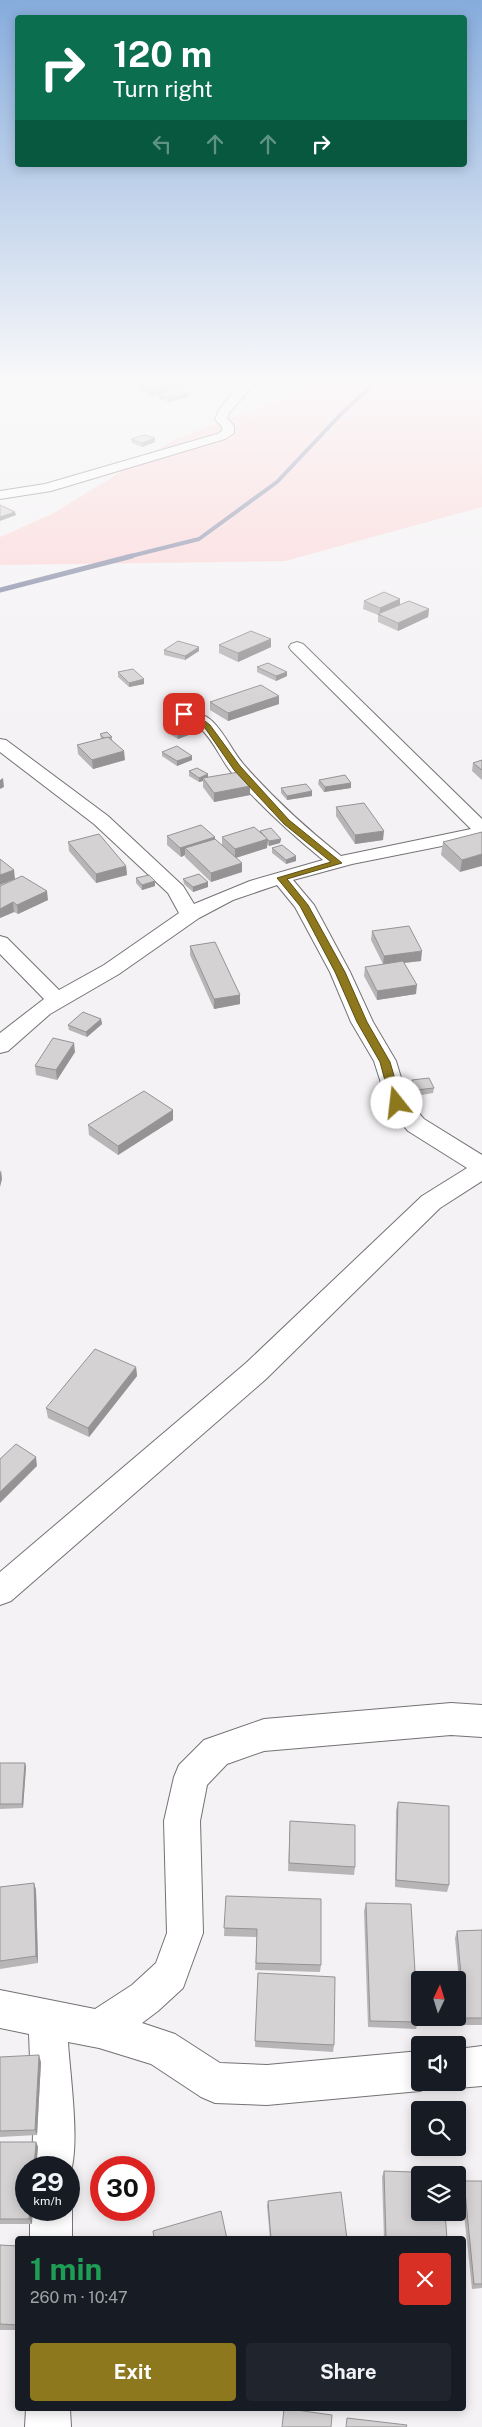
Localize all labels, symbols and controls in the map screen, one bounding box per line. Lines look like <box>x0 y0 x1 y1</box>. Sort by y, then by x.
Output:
text: 120 m <box>113 34 212 75</box>
icon: right <box>30 35 95 100</box>
text: Turn right <box>113 76 213 102</box>
icon: left <box>148 130 176 158</box>
icon: ahead <box>201 130 229 158</box>
icon: ahead <box>254 130 282 158</box>
icon: right <box>307 130 335 158</box>
pin <box>163 693 205 735</box>
icon: arrive <box>170 700 198 728</box>
position arrow <box>370 1076 422 1128</box>
north arrow <box>411 1971 466 2026</box>
map controls <box>411 1971 466 2221</box>
button: sound <box>411 2036 466 2091</box>
button: search <box>411 2101 466 2156</box>
speed limit sign: 30 <box>90 2156 155 2221</box>
button: layers <box>411 2166 466 2221</box>
text: 29 <box>31 2167 64 2197</box>
text: km/h <box>33 2194 62 2208</box>
text: 1 min <box>30 2251 102 2287</box>
button: close <box>399 2253 451 2305</box>
text: 260 m · 10:47 <box>30 2288 128 2307</box>
button: Exit <box>30 2343 236 2401</box>
button: Share <box>246 2343 451 2401</box>

